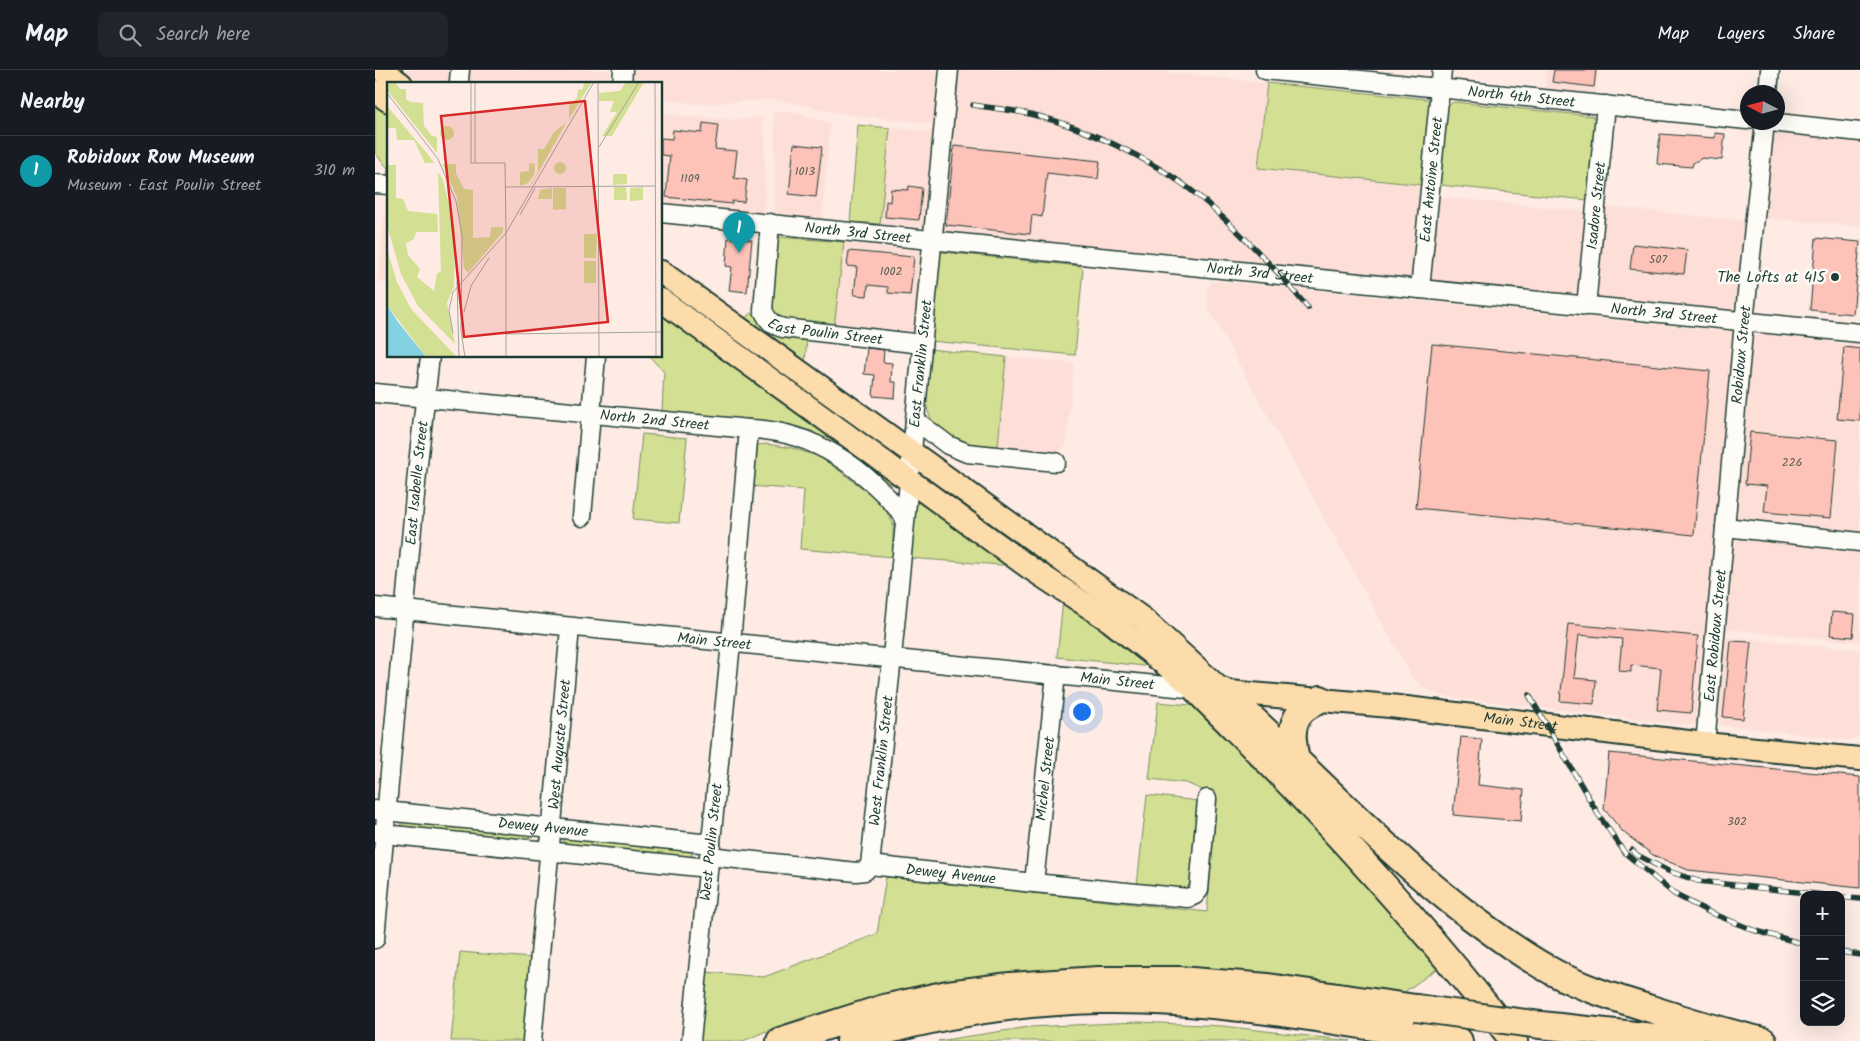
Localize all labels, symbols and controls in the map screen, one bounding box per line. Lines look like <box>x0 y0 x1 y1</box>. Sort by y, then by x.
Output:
search box <box>98 12 448 57</box>
text: Map <box>25 15 68 54</box>
text: Search here <box>156 20 250 50</box>
text: Map <box>1658 20 1689 49</box>
text: Layers <box>1717 20 1765 49</box>
text: Share <box>1793 20 1835 49</box>
icon: search <box>116 21 144 49</box>
street label: North 4th Street <box>1467 80 1577 115</box>
inset map <box>387 82 663 358</box>
north arrow <box>1740 85 1785 130</box>
text: Nearby <box>20 86 85 119</box>
street label: East Antoine Street <box>1414 115 1450 244</box>
text: Robidoux Row Museum <box>67 143 255 173</box>
text: 1 <box>34 158 38 183</box>
text: 310 m <box>314 158 355 183</box>
street label: Isadore Street <box>1581 160 1613 251</box>
house number: 1013 <box>795 162 815 181</box>
house number: 1109 <box>680 169 700 188</box>
text: Museum · East Poulin Street <box>67 173 262 198</box>
pin: 1 <box>723 212 755 253</box>
street label: North 3rd Street <box>804 216 913 251</box>
house number: 507 <box>1649 250 1667 269</box>
street label: North 3rd Street <box>1206 257 1315 291</box>
house number: 1002 <box>880 262 902 281</box>
place label: The Lofts at 415 <box>1717 266 1826 290</box>
marker: The Lofts at 415 <box>1829 271 1841 283</box>
street label: North 3rd Street <box>1609 297 1718 332</box>
street label: East Franklin Street <box>903 298 940 429</box>
street label: Robidoux Street <box>1725 304 1759 405</box>
street label: East Poulin Street <box>762 312 884 352</box>
street label: North 2nd Street <box>599 404 711 438</box>
street label: East Isabelle Street <box>400 419 436 546</box>
house number: 226 <box>1782 453 1802 472</box>
street label: East Robidoux Street <box>1698 568 1734 703</box>
street label: Main Street <box>676 627 753 658</box>
street label: Main Street <box>1079 666 1156 698</box>
street label: West Auguste Street <box>542 678 578 810</box>
street label: West Franklin Street <box>863 694 901 827</box>
your location <box>1069 699 1095 725</box>
street label: Main Street <box>1482 706 1559 739</box>
street label: Michel Street <box>1030 735 1062 822</box>
street label: West Poulin Street <box>694 782 730 902</box>
street label: Dewey Avenue <box>497 812 590 845</box>
house number: 302 <box>1727 812 1747 831</box>
street label: Dewey Avenue <box>904 858 997 892</box>
map controls <box>1800 891 1845 1026</box>
button: + <box>1800 891 1845 936</box>
button: − <box>1800 936 1845 981</box>
button: layers <box>1800 981 1845 1026</box>

